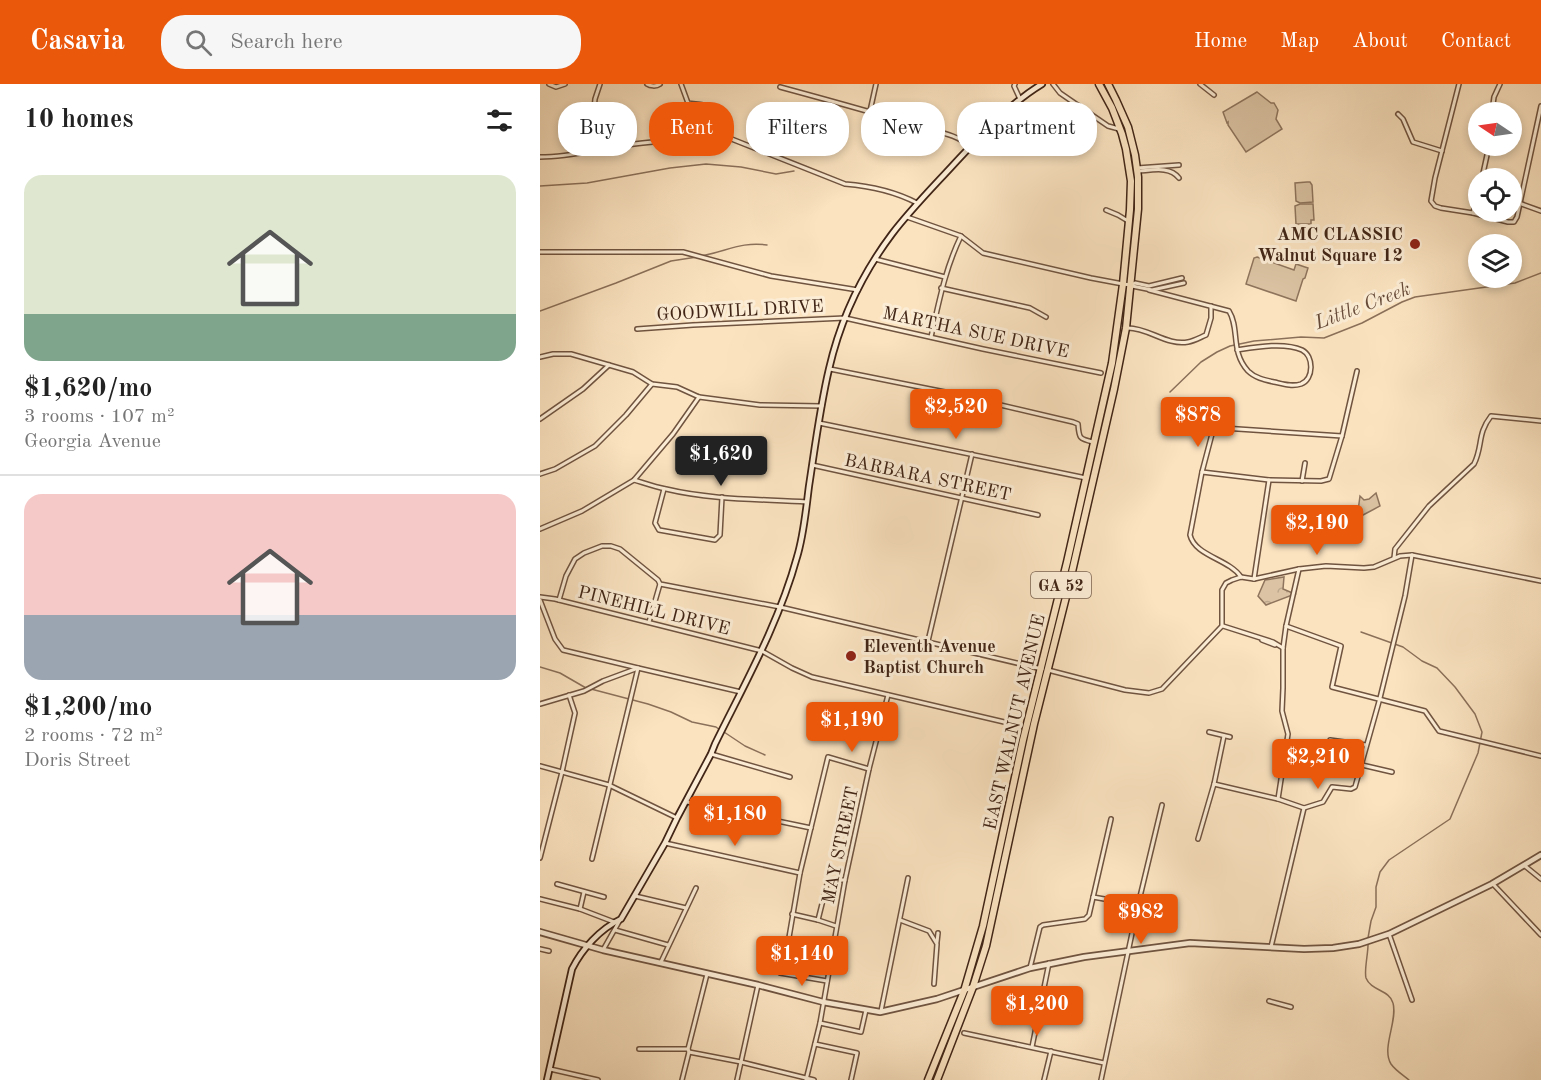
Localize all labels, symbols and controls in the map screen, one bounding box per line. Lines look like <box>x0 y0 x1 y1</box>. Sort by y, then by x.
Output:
search box <box>161 15 581 69</box>
icon: search <box>182 26 215 59</box>
text: Casavia <box>30 28 125 56</box>
text: Search here <box>230 31 343 53</box>
text: Home <box>1194 31 1247 52</box>
text: Map <box>1280 31 1319 52</box>
text: About <box>1352 31 1408 52</box>
text: Contact <box>1441 31 1511 52</box>
chip: Buy <box>558 102 637 156</box>
chip: Rent <box>649 102 734 156</box>
chip: Filters <box>746 102 849 156</box>
chip: New <box>861 102 945 156</box>
chip: Apartment <box>957 102 1097 156</box>
north arrow <box>1468 102 1522 156</box>
map controls <box>1468 102 1522 288</box>
icon: filters <box>483 104 516 137</box>
text: 10 homes <box>24 107 133 133</box>
button: locate <box>1468 168 1522 222</box>
icon: home <box>216 214 324 322</box>
place label: AMC CLASSIC Walnut Square 12 <box>1257 226 1403 265</box>
button: layers <box>1468 234 1522 288</box>
marker: AMC CLASSIC Walnut Square 12 <box>1408 237 1422 251</box>
water label: Little Creek <box>1311 279 1414 335</box>
street label: GOODWILL DRIVE <box>656 298 824 324</box>
street label: MARTHA SUE DRIVE <box>881 304 1071 362</box>
text: $1,620/mo <box>24 376 152 402</box>
pin: $2,520 <box>907 389 1005 440</box>
pin: $878 <box>1162 397 1234 448</box>
text: $2,520 <box>924 398 988 418</box>
text: $878 <box>1175 406 1221 426</box>
text: 3 rooms · 107 m² <box>24 407 174 427</box>
text: Georgia Avenue <box>24 432 161 452</box>
pin: $1,620 <box>672 436 770 487</box>
text: $1,620 <box>689 445 753 465</box>
street label: BARBARA STREET <box>843 451 1013 504</box>
pin: $2,190 <box>1268 505 1366 556</box>
text: $2,190 <box>1285 514 1349 534</box>
icon: home <box>216 533 324 641</box>
road number: GA 52 <box>1031 572 1091 598</box>
street label: PINEHILL DRIVE <box>576 583 732 639</box>
street label: EAST WALNUT AVENUE <box>981 613 1049 832</box>
place label: Eleventh Avenue Baptist Church <box>863 638 996 677</box>
marker: Eleventh Avenue Baptist Church <box>844 649 858 663</box>
text: $1,200/mo <box>24 695 152 721</box>
pin: $1,190 <box>803 702 901 753</box>
text: $1,190 <box>820 711 884 731</box>
text: 2 rooms · 72 m² <box>24 726 163 746</box>
pin: $2,210 <box>1269 739 1367 790</box>
text: $2,210 <box>1286 748 1350 768</box>
text: Doris Street <box>24 751 130 771</box>
street label: MAY STREET <box>820 785 862 905</box>
pin: $1,180 <box>686 796 784 847</box>
text: $1,180 <box>703 805 767 825</box>
pin: $982 <box>1105 894 1177 945</box>
text: $982 <box>1118 903 1164 923</box>
pin: $1,140 <box>753 936 851 987</box>
text: $1,140 <box>770 945 834 965</box>
pin: $1,200 <box>988 986 1086 1037</box>
text: $1,200 <box>1005 995 1069 1015</box>

